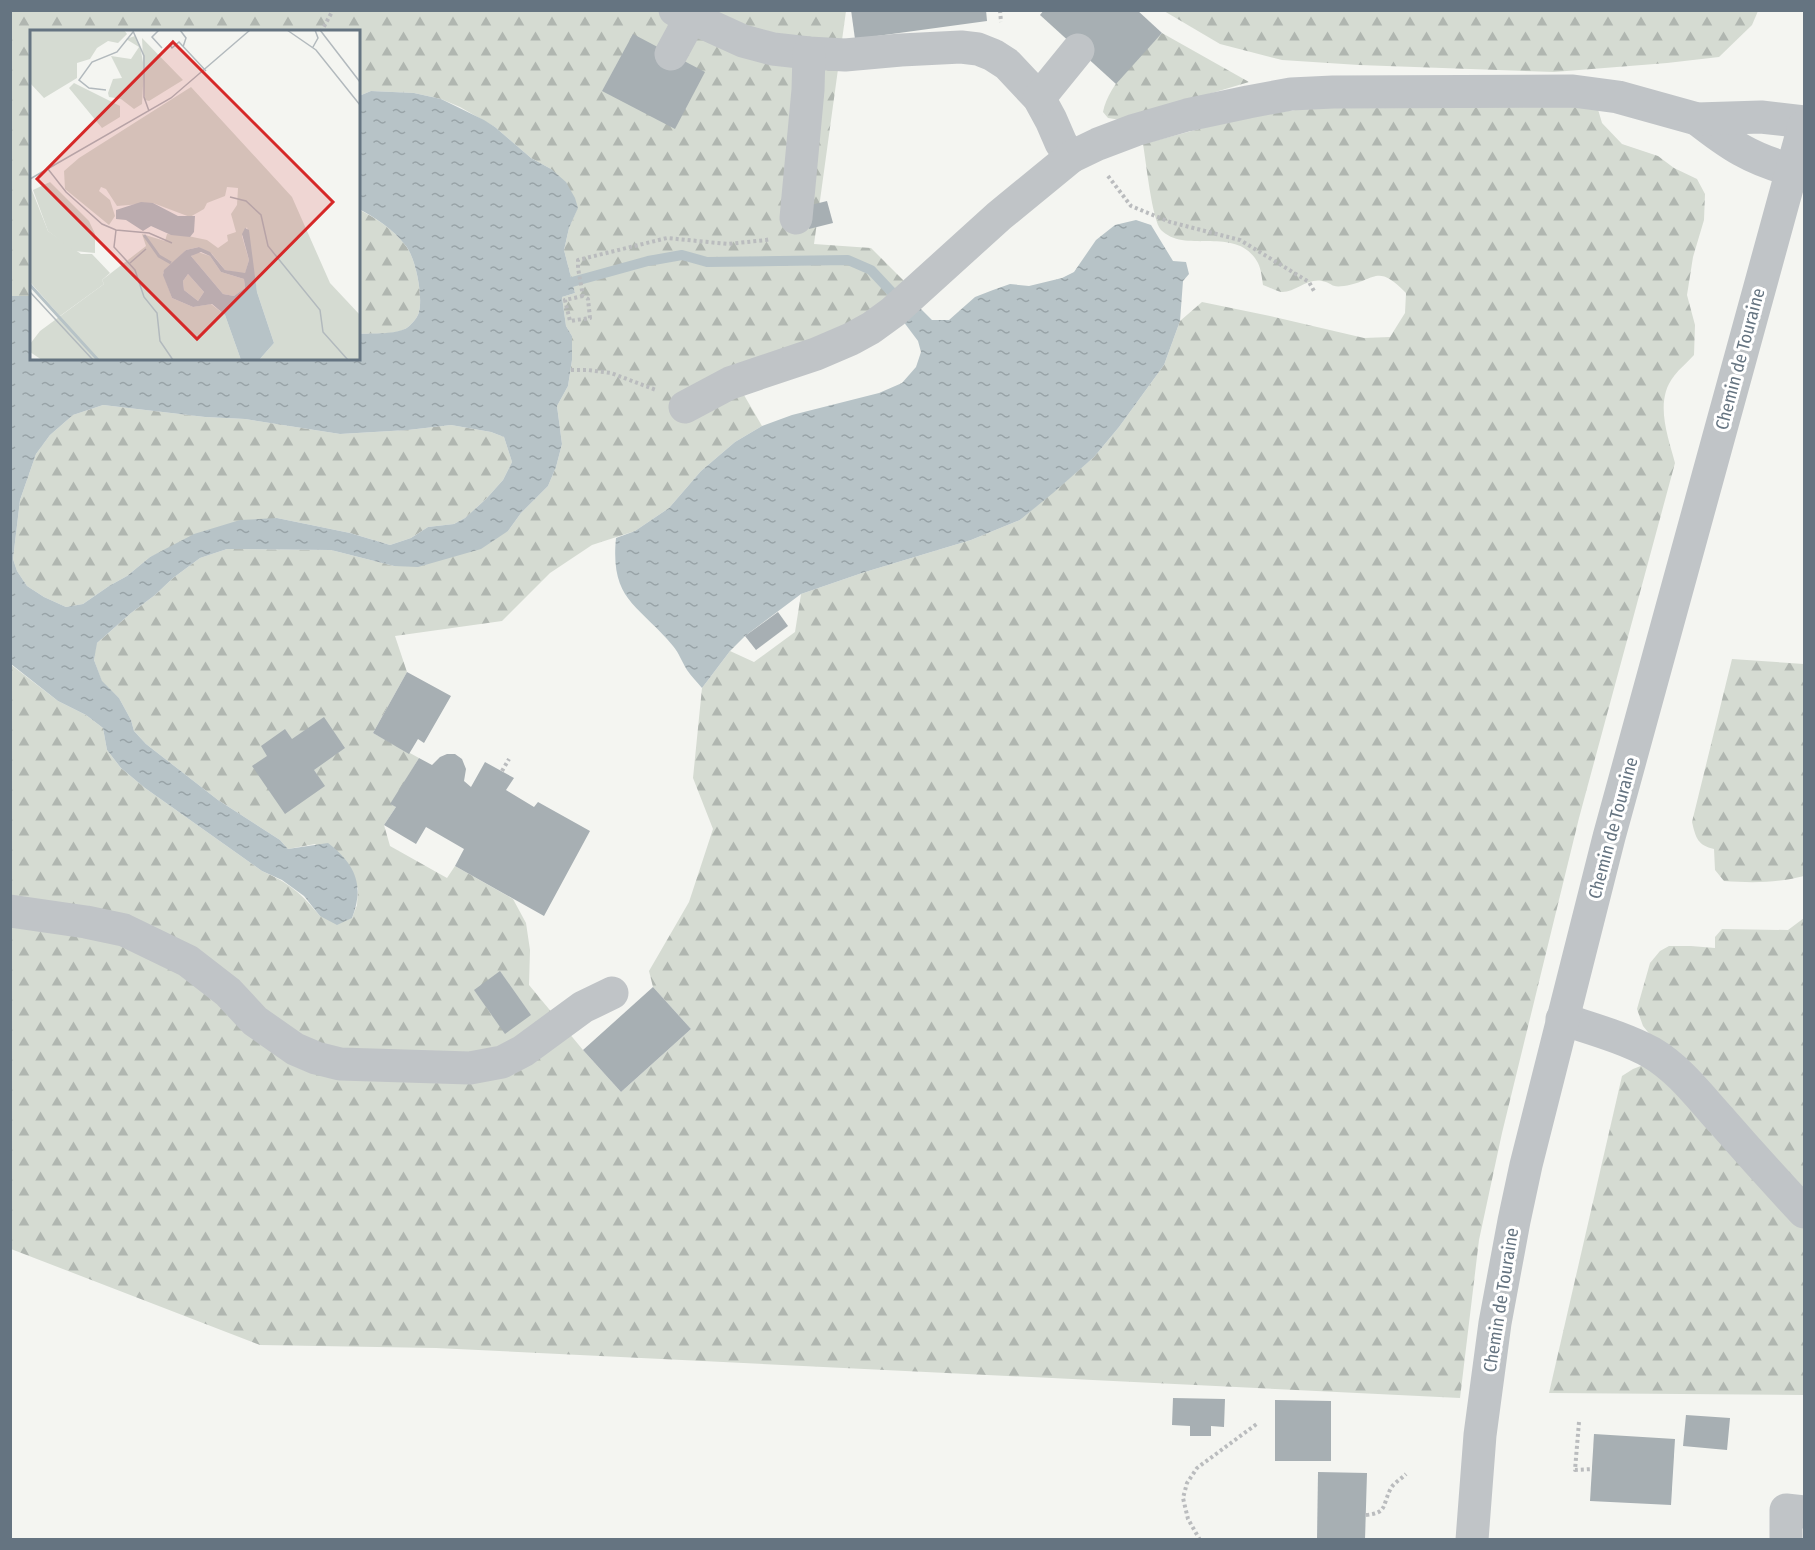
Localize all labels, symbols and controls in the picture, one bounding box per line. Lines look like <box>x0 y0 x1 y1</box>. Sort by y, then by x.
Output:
inset map <box>30 30 360 360</box>
street label: Chemin de Touraine <box>1710 286 1770 432</box>
street label: Chemin de Touraine <box>1583 755 1643 901</box>
street label: Chemin de Touraine <box>1479 1226 1523 1374</box>

